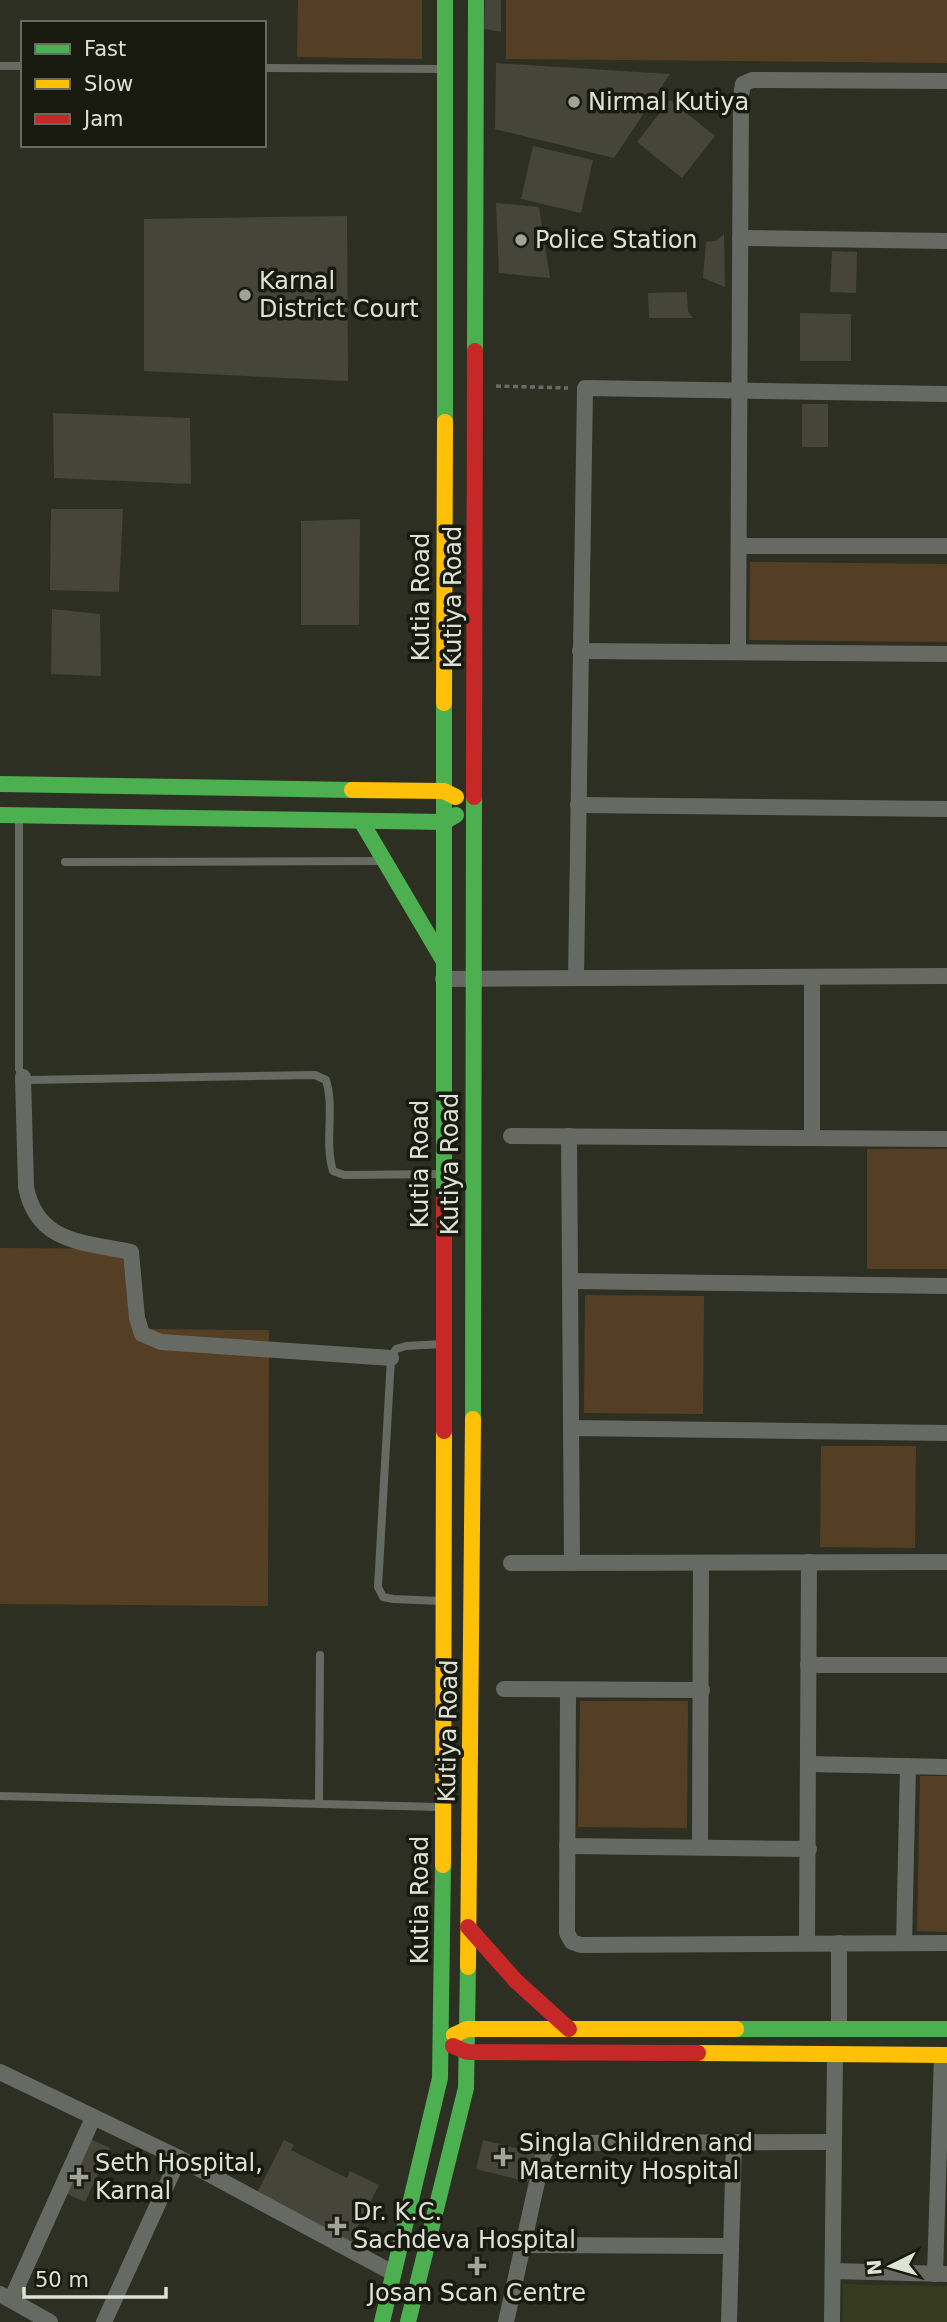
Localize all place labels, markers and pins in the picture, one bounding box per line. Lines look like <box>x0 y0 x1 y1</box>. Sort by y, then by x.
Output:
place label: Nirmal Kutiya <box>588 88 749 116</box>
marker: Nirmal Kutiya <box>566 94 582 110</box>
place label: Police Station <box>535 226 698 254</box>
marker: Police Station <box>513 232 529 248</box>
place label: Karnal District Court <box>259 267 419 323</box>
marker: Karnal District Court <box>237 287 253 303</box>
place label: Singla Children and Maternity Hospital <box>519 2129 753 2185</box>
marker: Singla Children and Maternity Hospital <box>493 2147 513 2167</box>
place label: Seth Hospital, Karnal <box>95 2149 263 2205</box>
marker: Seth Hospital, Karnal <box>69 2167 89 2187</box>
place label: Dr. K.C. Sachdeva Hospital <box>353 2198 576 2254</box>
marker: Dr. K.C. Sachdeva Hospital <box>327 2216 347 2236</box>
marker: Josan Scan Centre <box>467 2256 487 2276</box>
place label: Josan Scan Centre <box>366 2279 586 2307</box>

